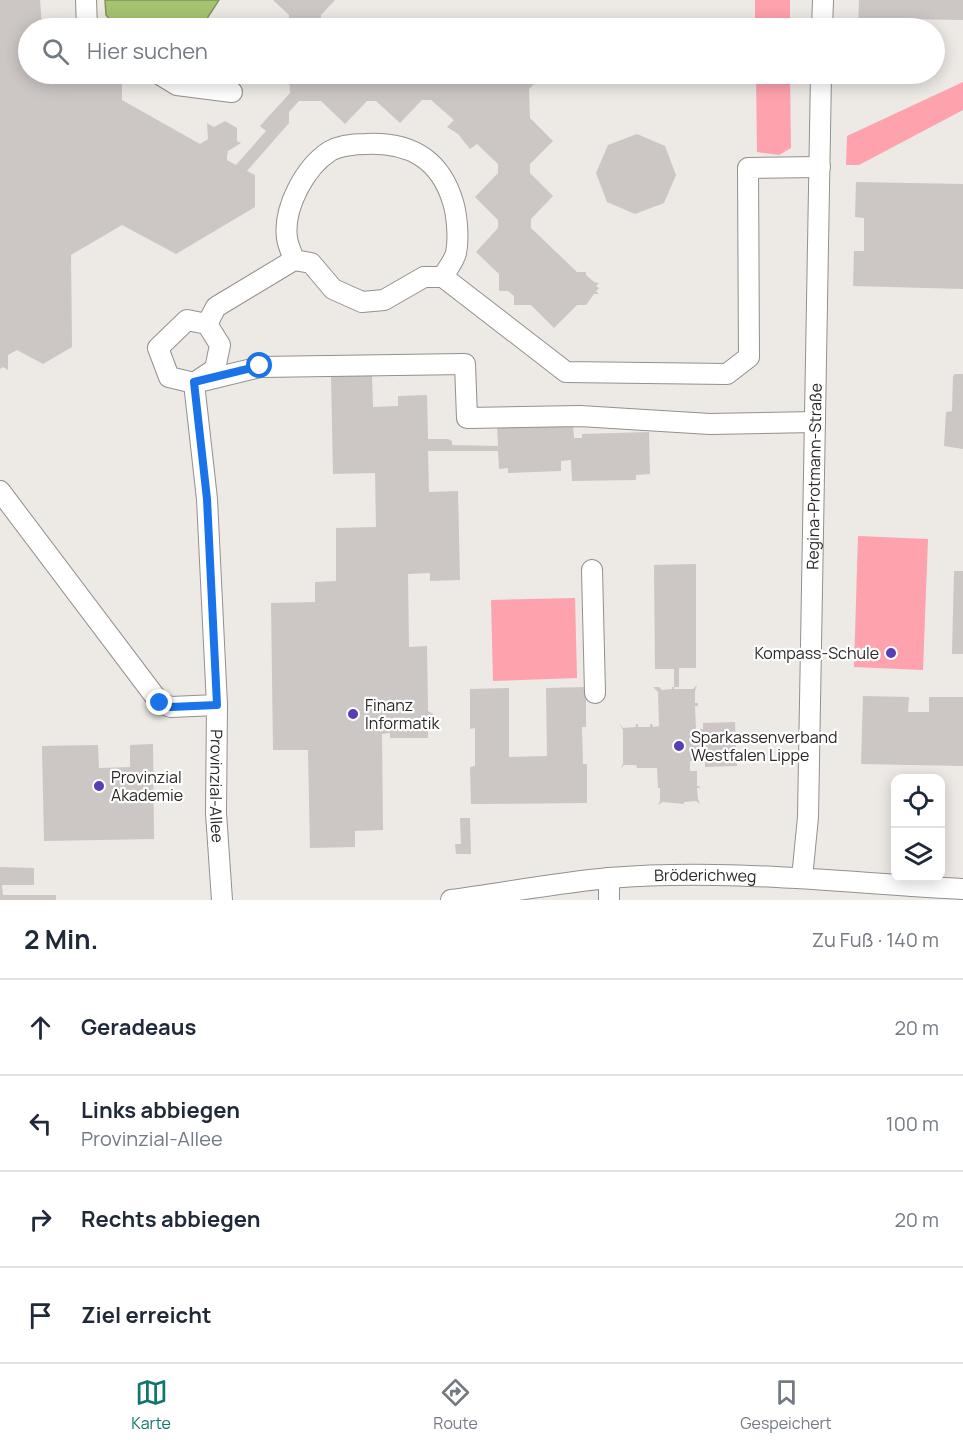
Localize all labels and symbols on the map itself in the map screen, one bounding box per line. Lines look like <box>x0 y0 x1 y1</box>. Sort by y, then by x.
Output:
route start <box>246 352 272 378</box>
street label: Regina-Protmann-Straße <box>801 383 827 570</box>
place label: Kompass-Schule <box>754 642 879 664</box>
marker: Kompass-Schule <box>884 646 898 660</box>
route end <box>146 689 172 715</box>
place label: Finanz Informatik <box>365 694 440 734</box>
marker: Finanz Informatik <box>346 707 360 721</box>
place label: Sparkassenverband Westfalen Lippe <box>691 726 837 766</box>
street label: Provinzial-Allee <box>205 729 229 843</box>
marker: Sparkassenverband Westfalen Lippe <box>672 739 686 753</box>
place label: Provinzial Akademie <box>111 766 183 806</box>
marker: Provinzial Akademie <box>92 779 106 793</box>
street label: Bröderichweg <box>654 864 757 887</box>

